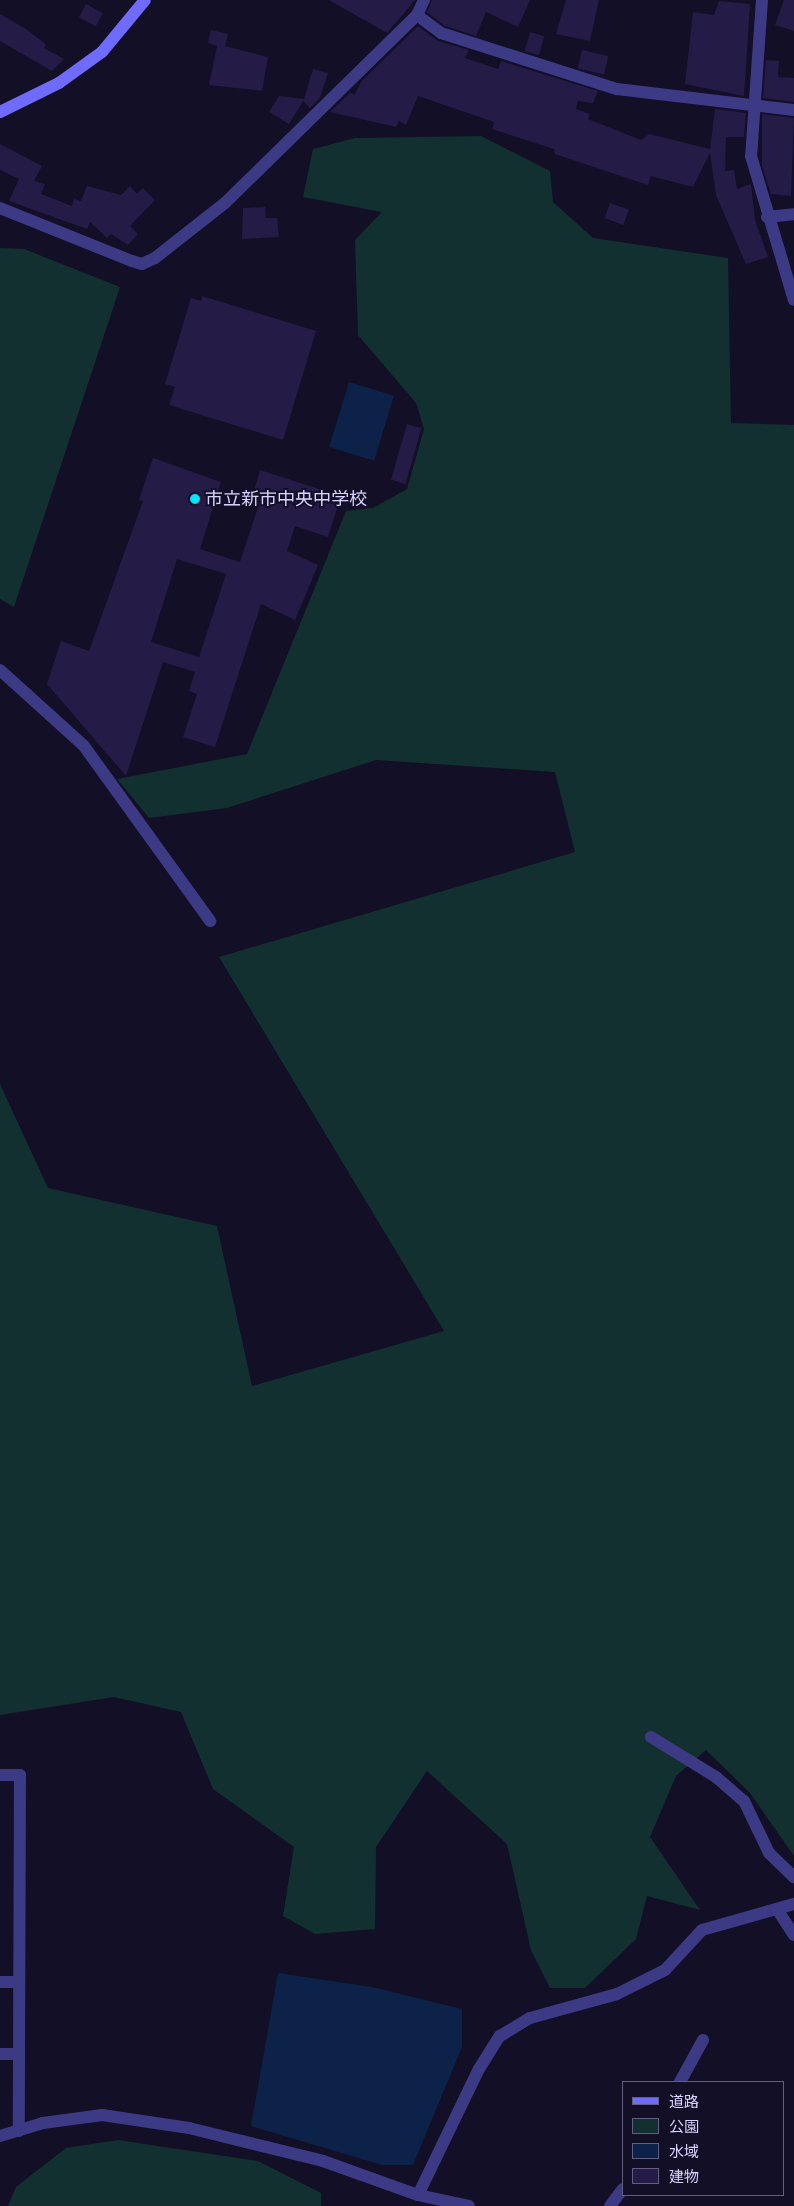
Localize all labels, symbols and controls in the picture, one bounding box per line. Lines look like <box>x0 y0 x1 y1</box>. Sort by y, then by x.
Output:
place label: 市立新市中央中学校 <box>205 488 367 510</box>
marker: 市立新市中央中学校 <box>189 493 201 505</box>
legend <box>622 2081 784 2196</box>
text: 道路 <box>669 2093 699 2111</box>
text: 公園 <box>669 2118 699 2136</box>
text: 水域 <box>669 2143 699 2161</box>
text: 建物 <box>669 2168 699 2186</box>

